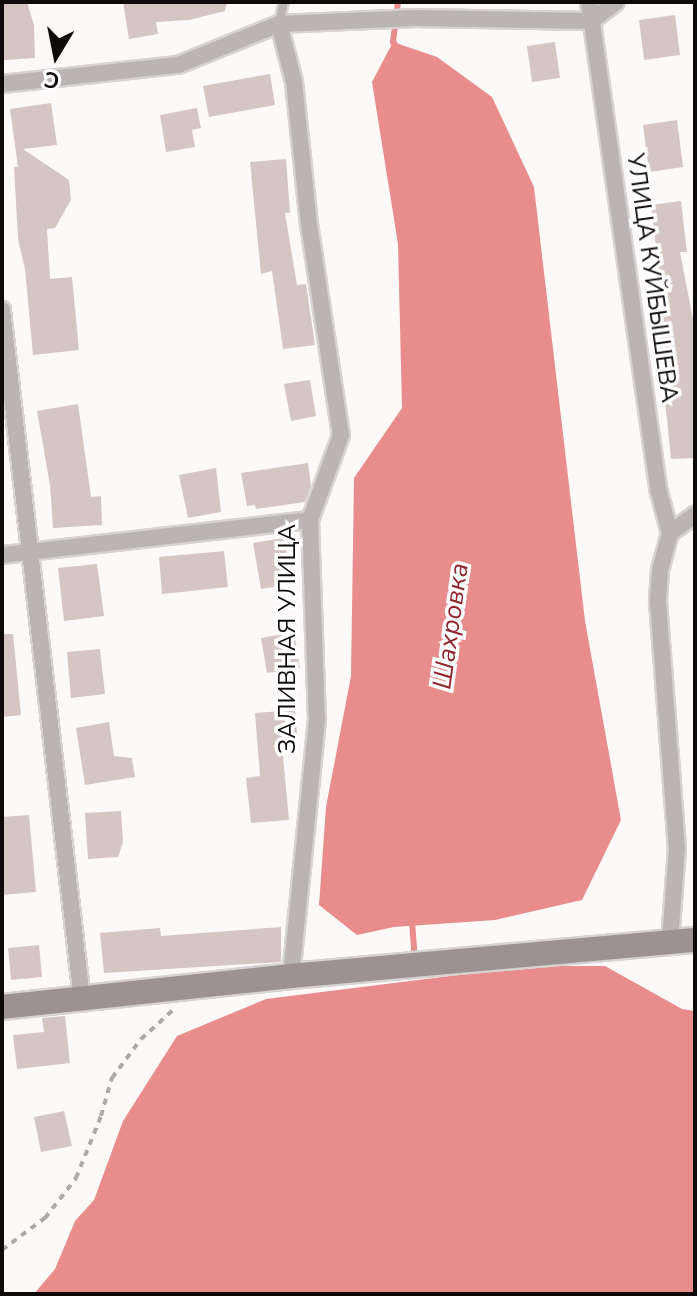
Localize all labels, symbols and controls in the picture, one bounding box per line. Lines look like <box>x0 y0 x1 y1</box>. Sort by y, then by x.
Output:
north arrow <box>16 16 96 96</box>
text: С <box>42 64 62 96</box>
street label: УЛИЦА КУЙБЫШЕВА <box>620 152 684 404</box>
street label: ЗАЛИВНАЯ УЛИЦА <box>274 524 302 754</box>
water label: Шахровка <box>427 561 475 691</box>

